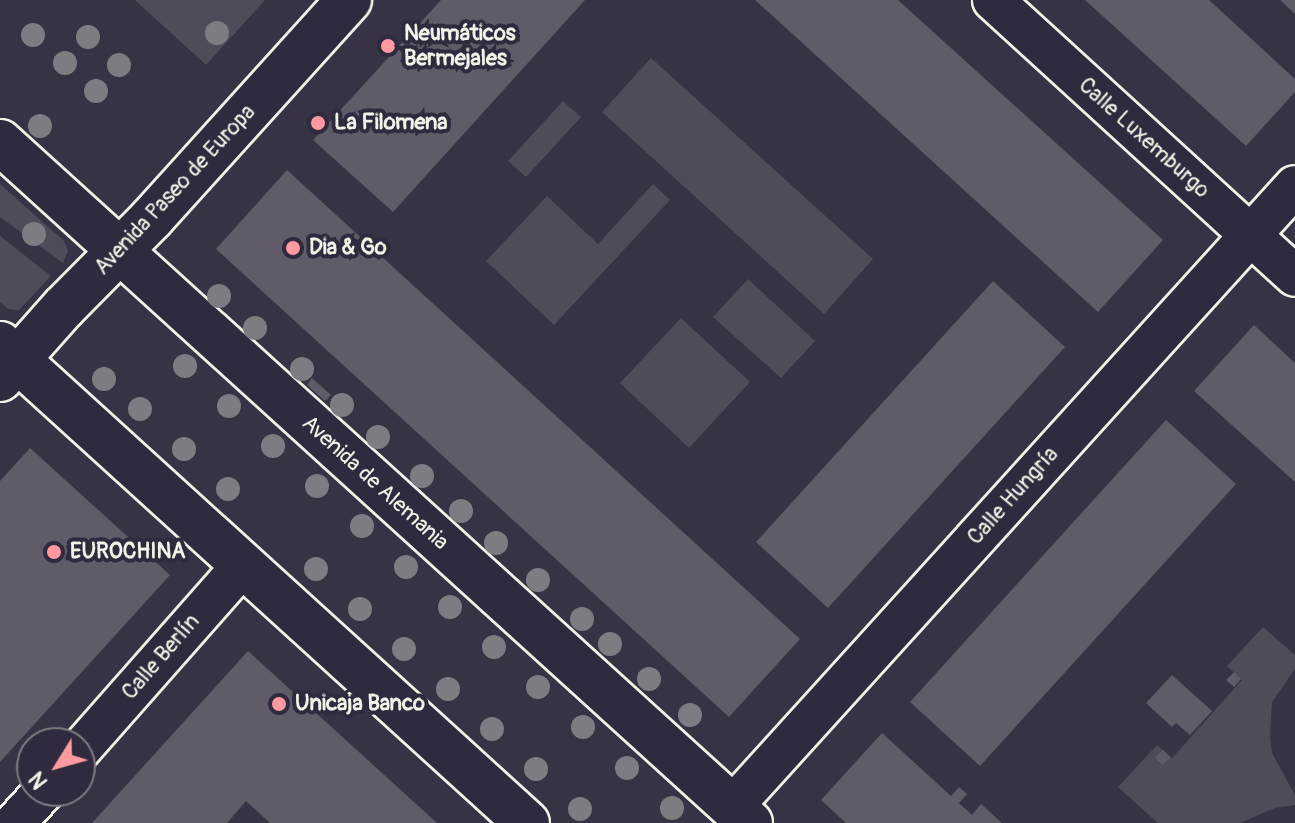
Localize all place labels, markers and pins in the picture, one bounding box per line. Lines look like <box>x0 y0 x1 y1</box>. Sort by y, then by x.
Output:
place label: Neumáticos Bermejales <box>404 20 516 72</box>
marker: Neumáticos Bermejales <box>379 37 397 55</box>
place label: La Filomena <box>334 110 448 136</box>
marker: La Filomena <box>309 114 327 132</box>
place label: Dia & Go <box>309 235 387 261</box>
marker: Dia & Go <box>284 239 302 257</box>
place label: EUROCHINA <box>70 539 186 565</box>
marker: EUROCHINA <box>45 543 63 561</box>
place label: Unicaja Banco <box>295 691 425 717</box>
marker: Unicaja Banco <box>270 695 288 713</box>

